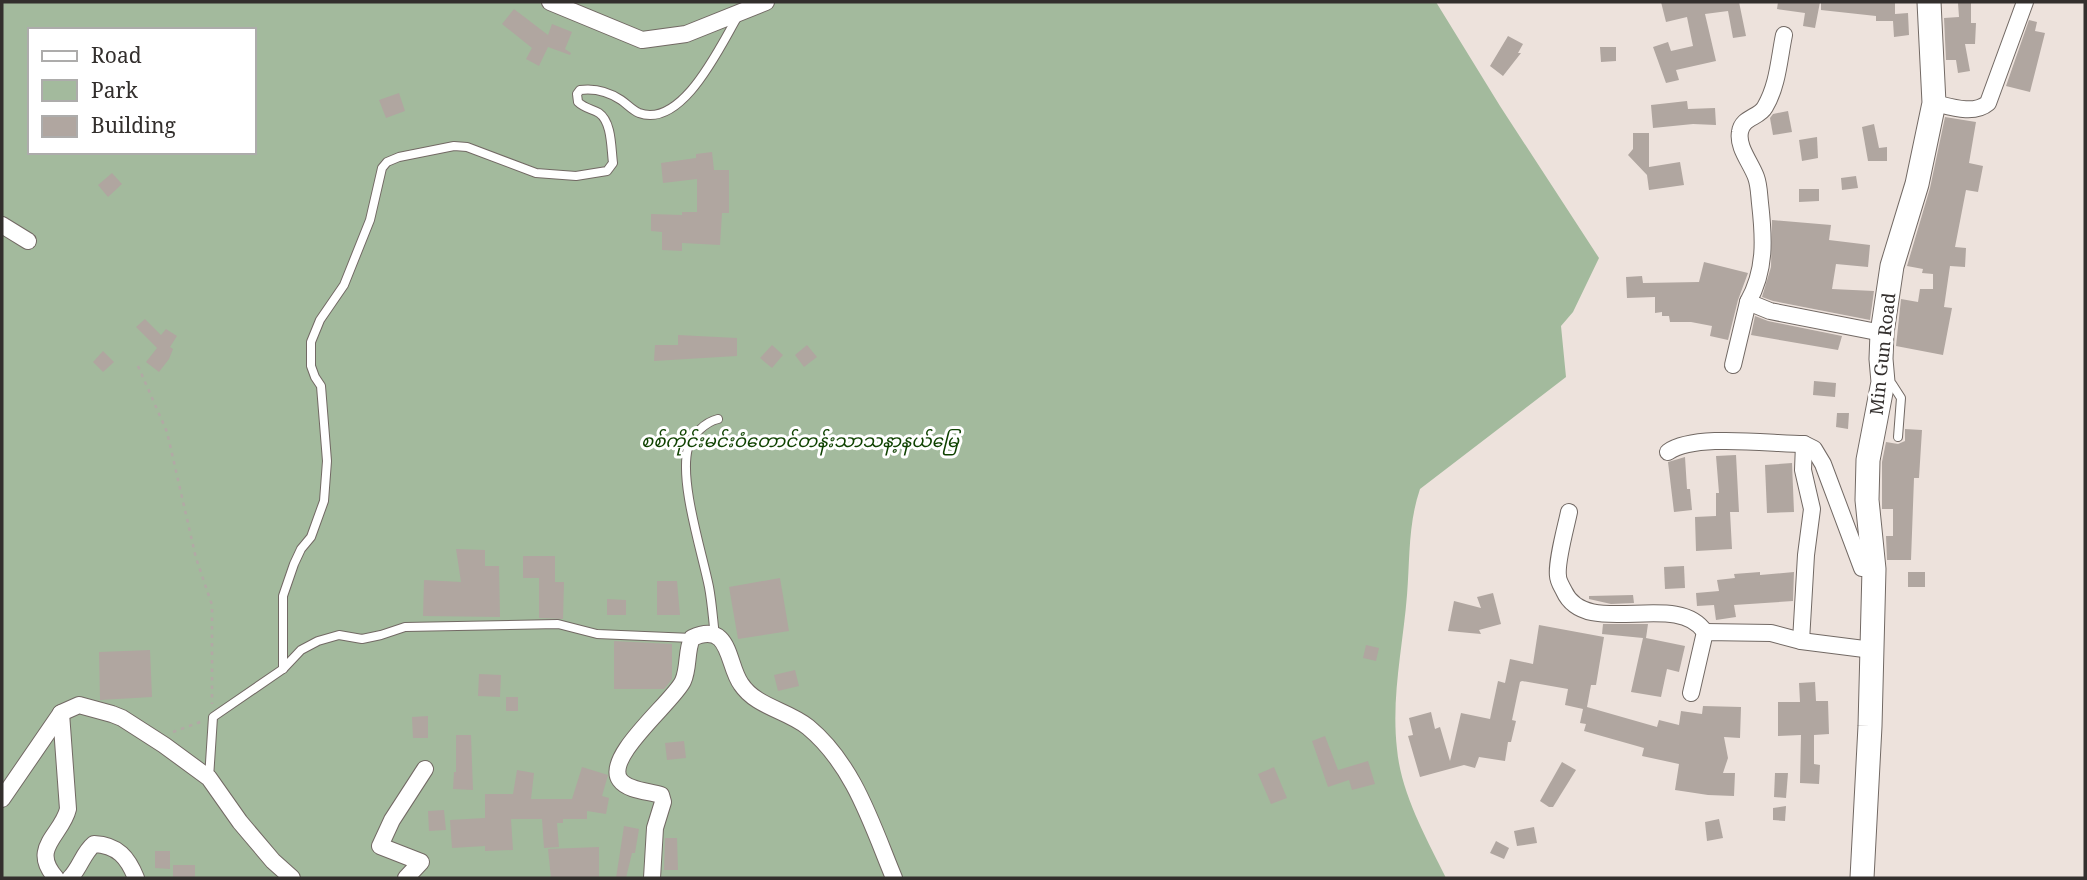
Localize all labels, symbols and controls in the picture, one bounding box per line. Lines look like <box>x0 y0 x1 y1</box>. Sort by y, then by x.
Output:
legend <box>28 28 256 154</box>
text: Road <box>91 41 142 69</box>
text: Park <box>91 76 138 104</box>
text: Building <box>91 111 176 139</box>
street label: Min Gun Road <box>1864 292 1900 416</box>
park label: စစ်ကိုင်းမင်းဝံတောင်တန်းသာသနာ့နယ်မြေ <box>641 428 962 456</box>

